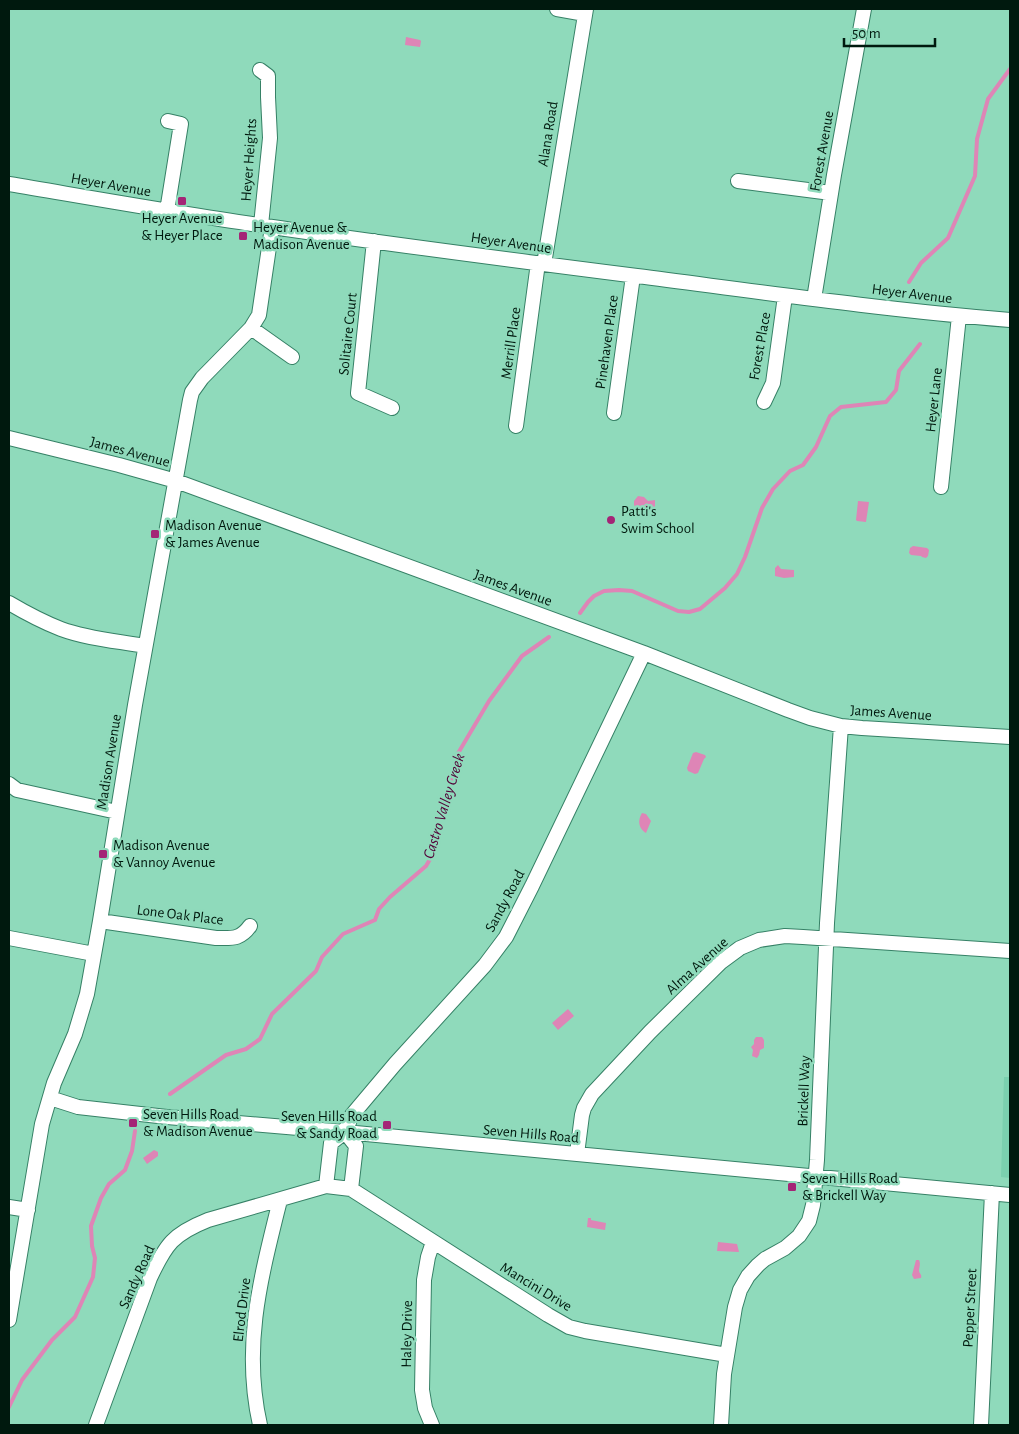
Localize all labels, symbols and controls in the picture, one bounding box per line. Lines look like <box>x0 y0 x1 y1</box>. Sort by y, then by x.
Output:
scale bar <box>844 15 935 47</box>
text: 50 m <box>852 26 881 41</box>
street label: Alana Road <box>535 100 561 168</box>
street label: Forest Avenue <box>808 110 836 192</box>
street label: Heyer Heights <box>239 118 259 202</box>
street label: Heyer Avenue <box>70 171 152 199</box>
marker: Heyer Avenue & Heyer Place <box>176 195 188 207</box>
place label: Heyer Avenue & Heyer Place <box>141 211 223 243</box>
place label: Heyer Avenue & Madison Avenue <box>253 220 350 252</box>
marker: Heyer Avenue & Madison Avenue <box>237 230 249 242</box>
street label: Heyer Avenue <box>470 230 552 256</box>
street label: Heyer Avenue <box>871 282 953 306</box>
street label: Solitaire Court <box>336 292 360 376</box>
street label: Pinehaven Place <box>593 294 621 390</box>
street label: Merrill Place <box>499 306 524 380</box>
street label: Forest Place <box>747 311 773 381</box>
street label: Heyer Lane <box>923 367 945 433</box>
street label: James Avenue <box>89 434 172 470</box>
place label: Patti's Swim School <box>621 504 695 536</box>
marker: Patti's Swim School <box>605 514 617 526</box>
place label: Madison Avenue & James Avenue <box>165 518 262 550</box>
marker: Madison Avenue & James Avenue <box>149 528 161 540</box>
street label: James Avenue <box>472 567 554 609</box>
street label: James Avenue <box>850 703 932 723</box>
street label: Madison Avenue <box>94 713 124 811</box>
water label: Castro Valley Creek <box>420 751 468 861</box>
place label: Madison Avenue & Vannoy Avenue <box>113 838 215 870</box>
marker: Madison Avenue & Vannoy Avenue <box>97 848 109 860</box>
street label: Sandy Road <box>482 867 528 934</box>
street label: Lone Oak Place <box>136 902 224 928</box>
street label: Alma Avenue <box>663 934 731 998</box>
street label: Brickell Way <box>795 1055 813 1127</box>
place label: Seven Hills Road & Madison Avenue <box>143 1107 253 1139</box>
place label: Seven Hills Road & Sandy Road <box>281 1109 377 1141</box>
marker: Seven Hills Road & Madison Avenue <box>127 1117 139 1129</box>
marker: Seven Hills Road & Sandy Road <box>381 1119 393 1131</box>
street label: Seven Hills Road <box>482 1122 580 1146</box>
place label: Seven Hills Road & Brickell Way <box>802 1171 898 1203</box>
marker: Seven Hills Road & Brickell Way <box>786 1181 798 1193</box>
street label: Sandy Road <box>116 1243 158 1311</box>
street label: Mancini Drive <box>498 1260 575 1314</box>
street label: Pepper Street <box>960 1268 980 1348</box>
street label: Elrod Drive <box>231 1277 253 1343</box>
street label: Haley Drive <box>399 1300 415 1368</box>

